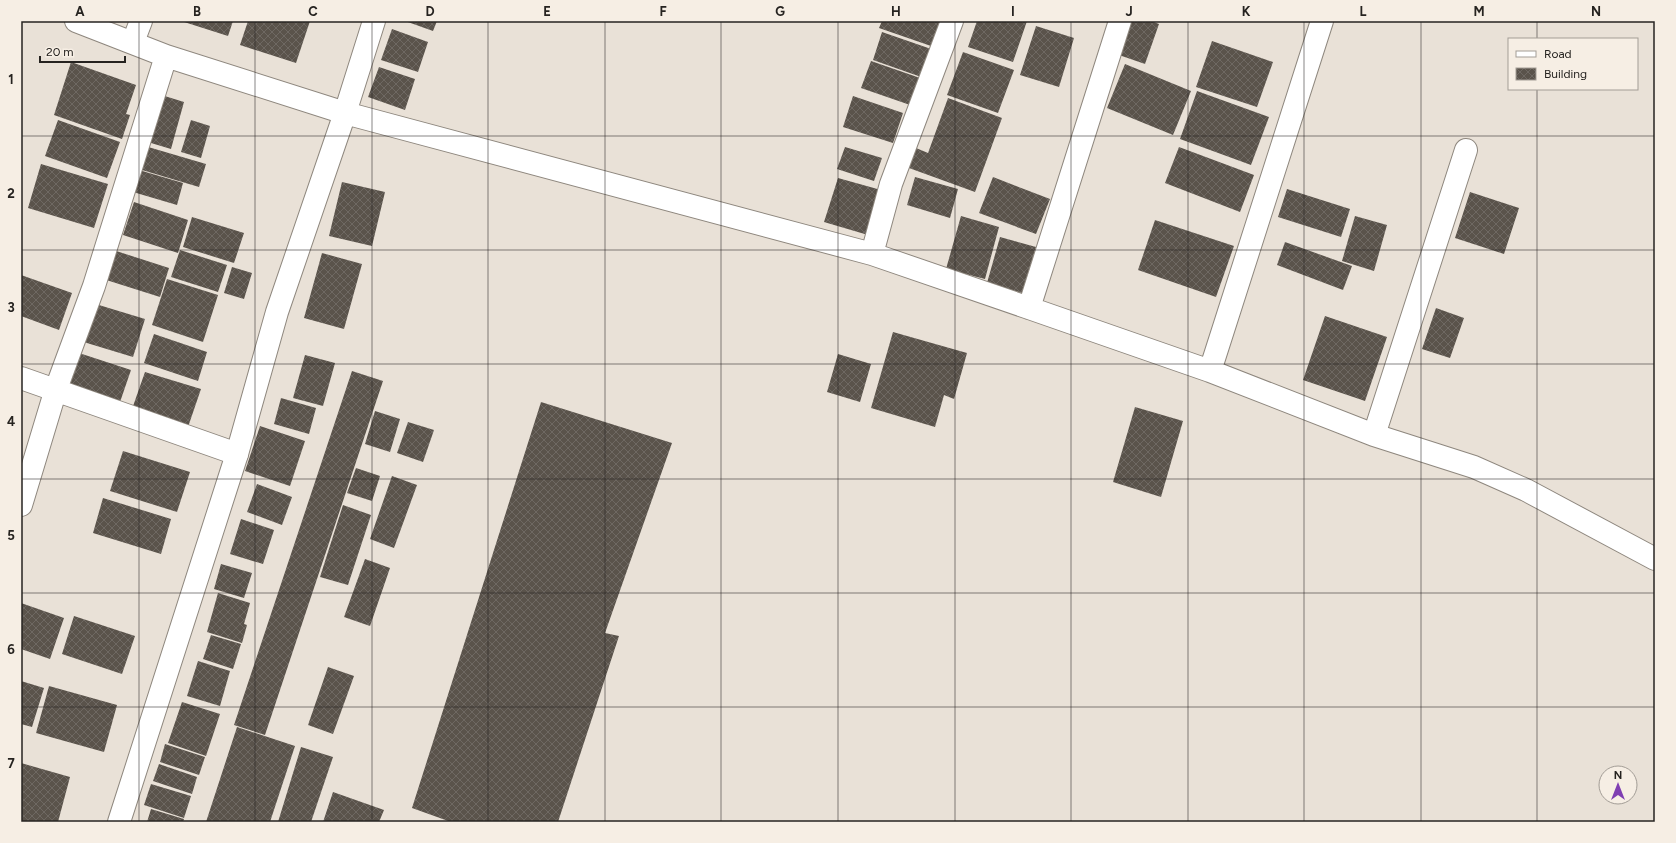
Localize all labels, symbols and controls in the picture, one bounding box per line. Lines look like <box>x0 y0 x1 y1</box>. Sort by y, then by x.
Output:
text: A <box>75 4 85 19</box>
text: B <box>193 4 201 19</box>
text: C <box>308 4 318 19</box>
text: D <box>425 4 435 19</box>
text: E <box>543 4 551 19</box>
text: F <box>659 4 667 19</box>
text: G <box>775 4 785 19</box>
text: H <box>891 4 901 19</box>
text: I <box>1011 4 1015 19</box>
text: J <box>1125 4 1133 19</box>
text: K <box>1242 4 1251 19</box>
text: L <box>1360 4 1367 19</box>
text: M <box>1473 4 1485 19</box>
text: N <box>1591 4 1601 19</box>
scale bar <box>40 38 125 64</box>
legend <box>1508 38 1638 90</box>
text: 20 m <box>46 45 74 59</box>
text: Road <box>1544 47 1572 61</box>
text: Building <box>1544 67 1587 81</box>
text: 1 <box>8 72 14 87</box>
text: 2 <box>7 186 15 201</box>
text: 3 <box>7 300 15 315</box>
text: 4 <box>7 414 15 429</box>
text: 5 <box>7 528 15 543</box>
text: 6 <box>7 642 15 657</box>
text: 7 <box>7 756 15 771</box>
north arrow <box>1598 765 1638 805</box>
text: N <box>1614 769 1622 782</box>

